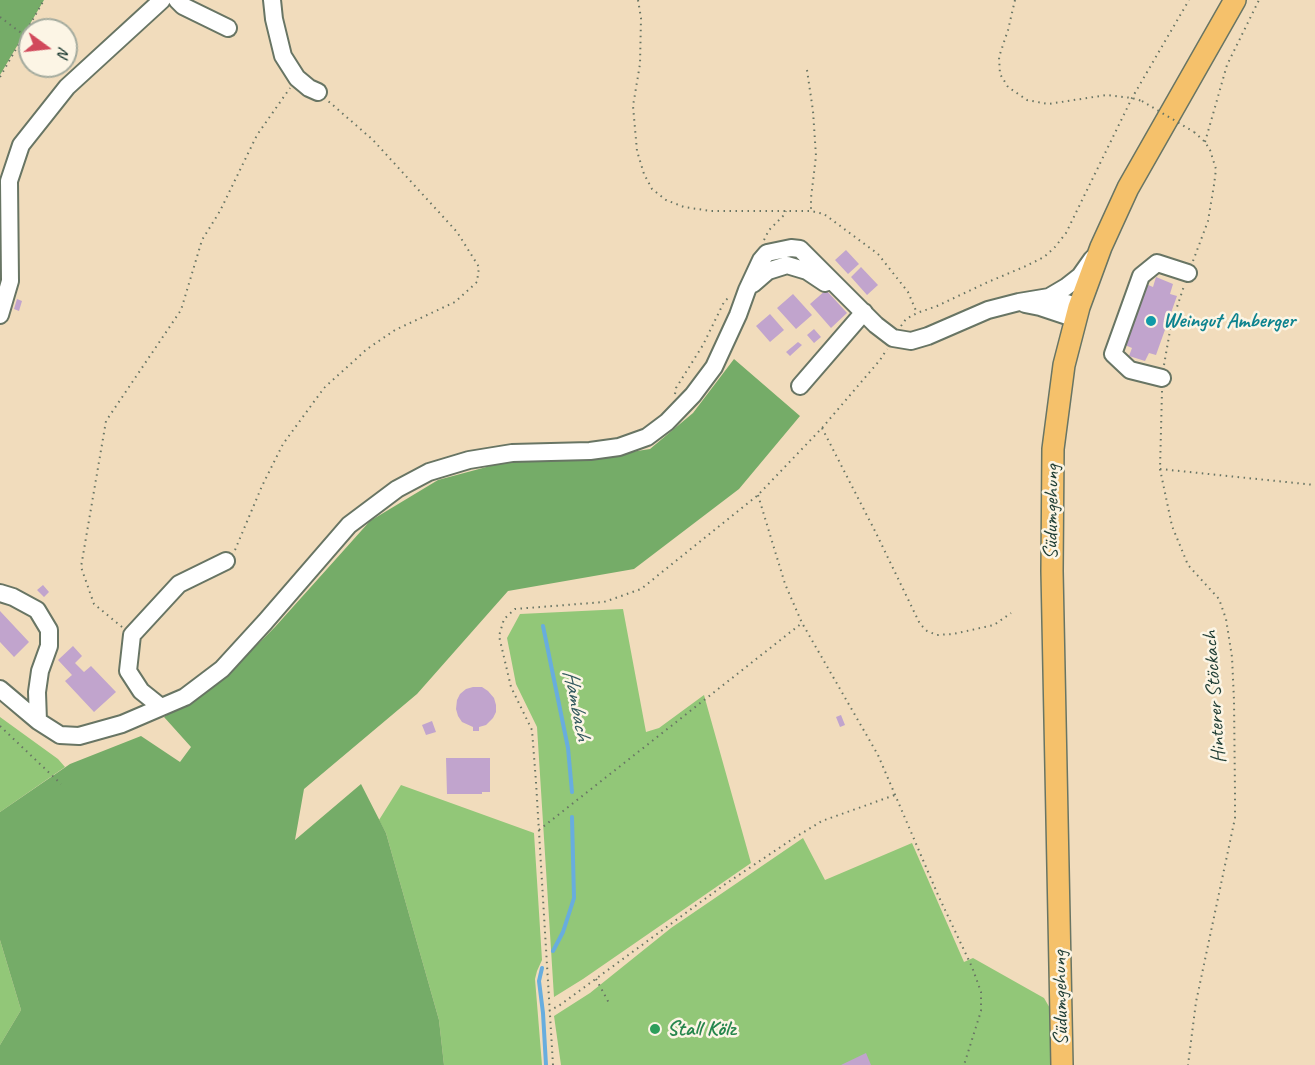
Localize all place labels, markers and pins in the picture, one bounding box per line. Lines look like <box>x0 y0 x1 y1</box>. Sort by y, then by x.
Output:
place label: Weingut Amberger <box>1163 308 1295 334</box>
marker: Weingut Amberger <box>1144 314 1158 328</box>
place label: Stall Kölz <box>667 1016 735 1042</box>
marker: Stall Kölz <box>648 1022 662 1036</box>

